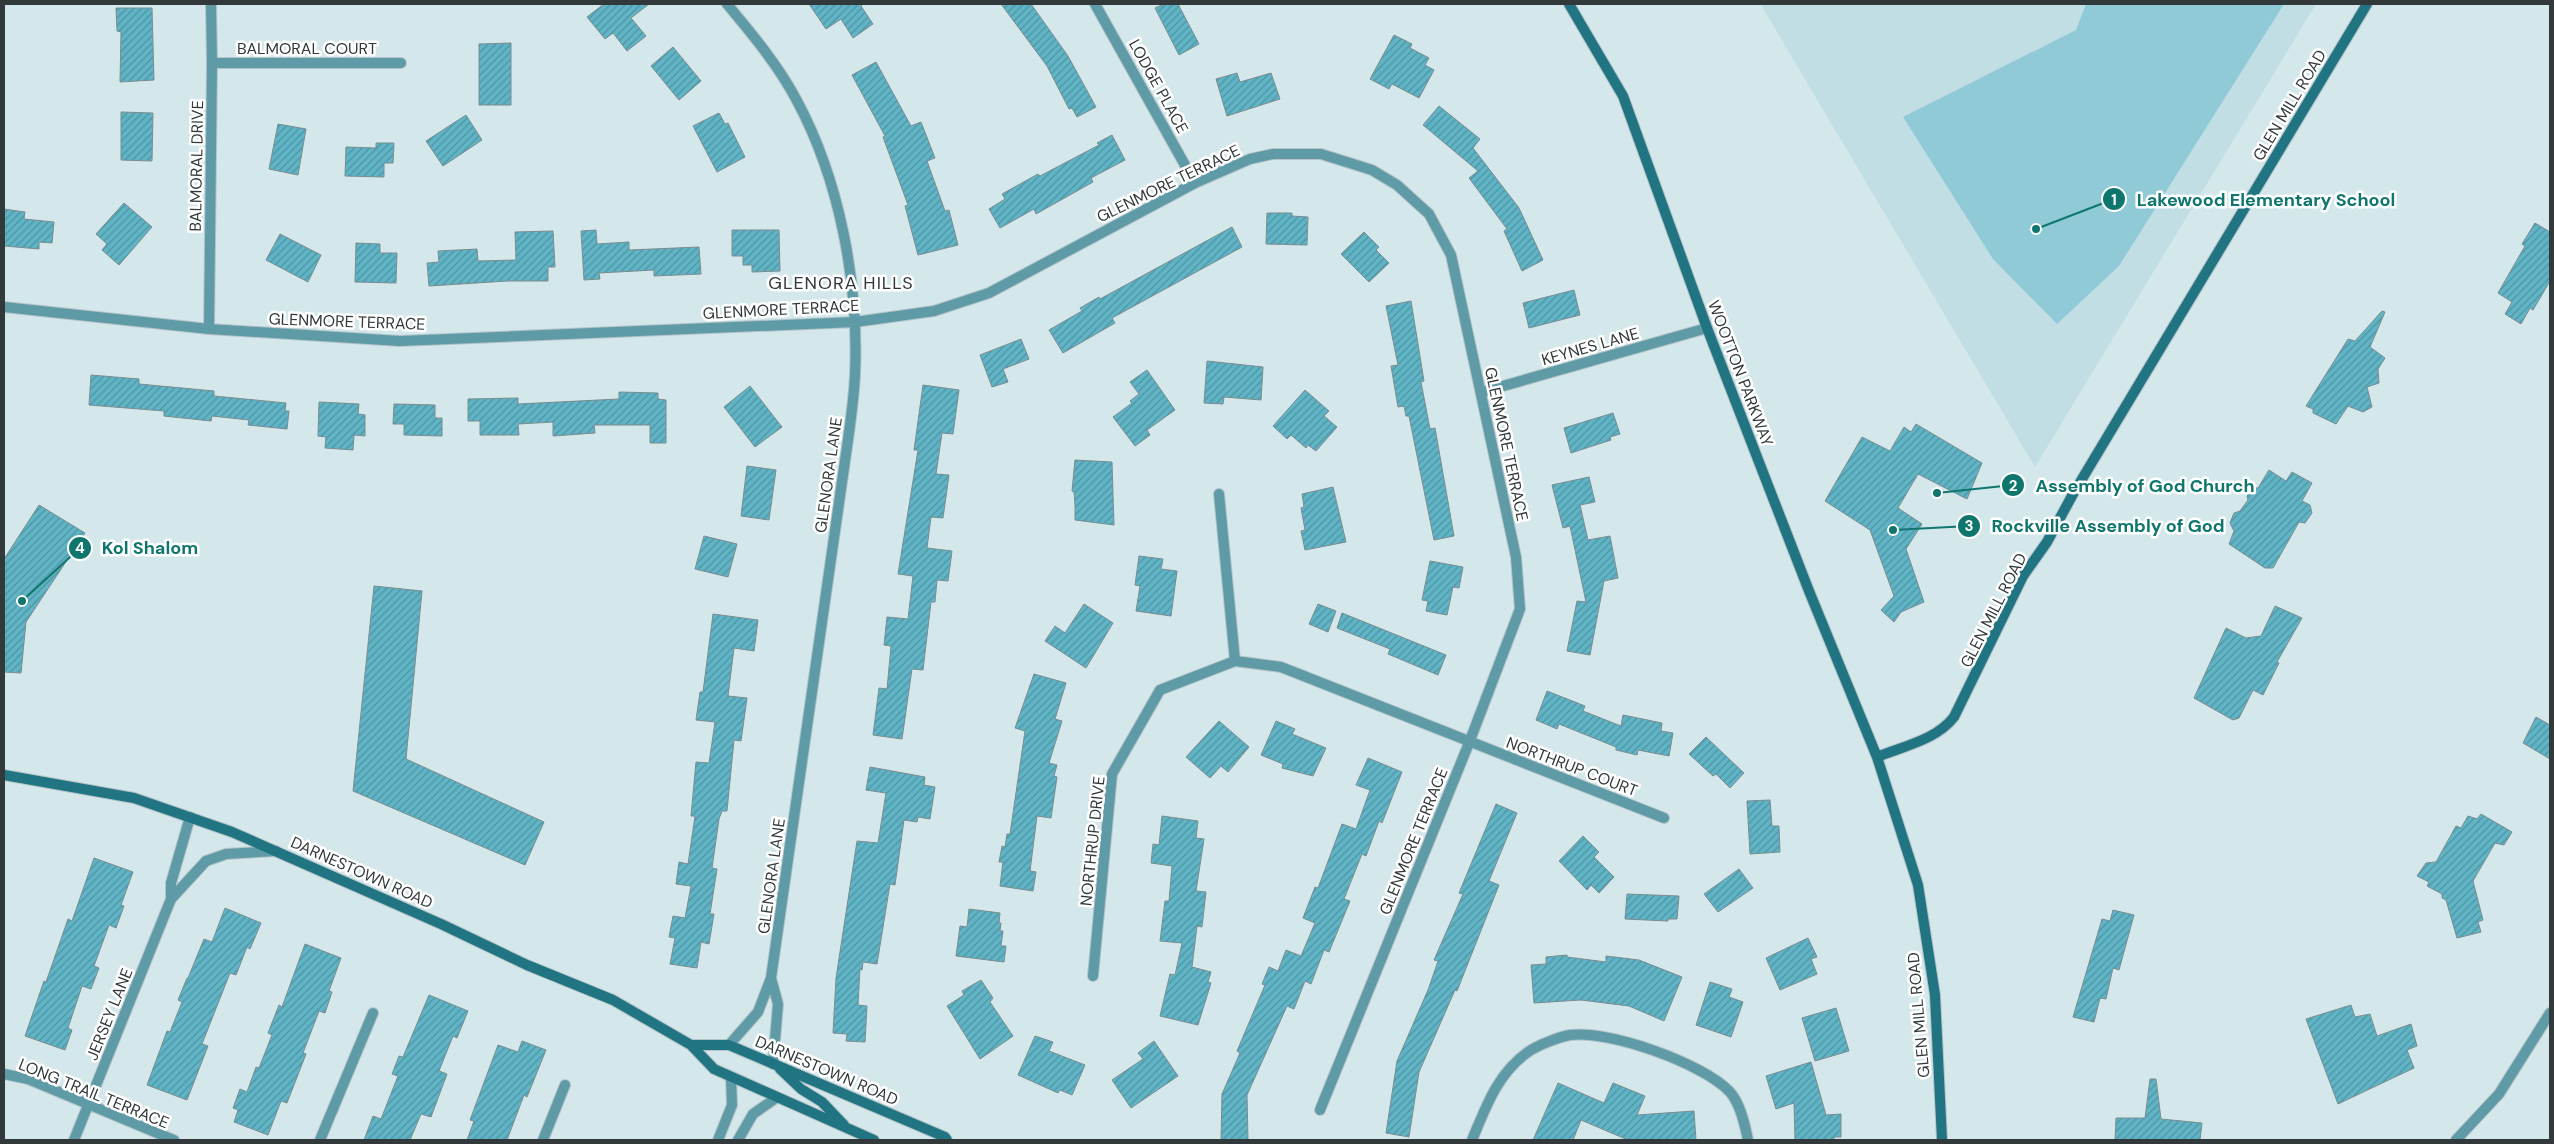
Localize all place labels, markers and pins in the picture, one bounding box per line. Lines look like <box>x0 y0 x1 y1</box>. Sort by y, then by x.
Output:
callout: Lakewood Elementary School <box>2101 183 2405 216</box>
callout: Assembly of God Church <box>2000 469 2264 502</box>
callout: Rockville Assembly of God <box>1956 509 2234 542</box>
callout: Kol Shalom <box>67 531 209 564</box>

